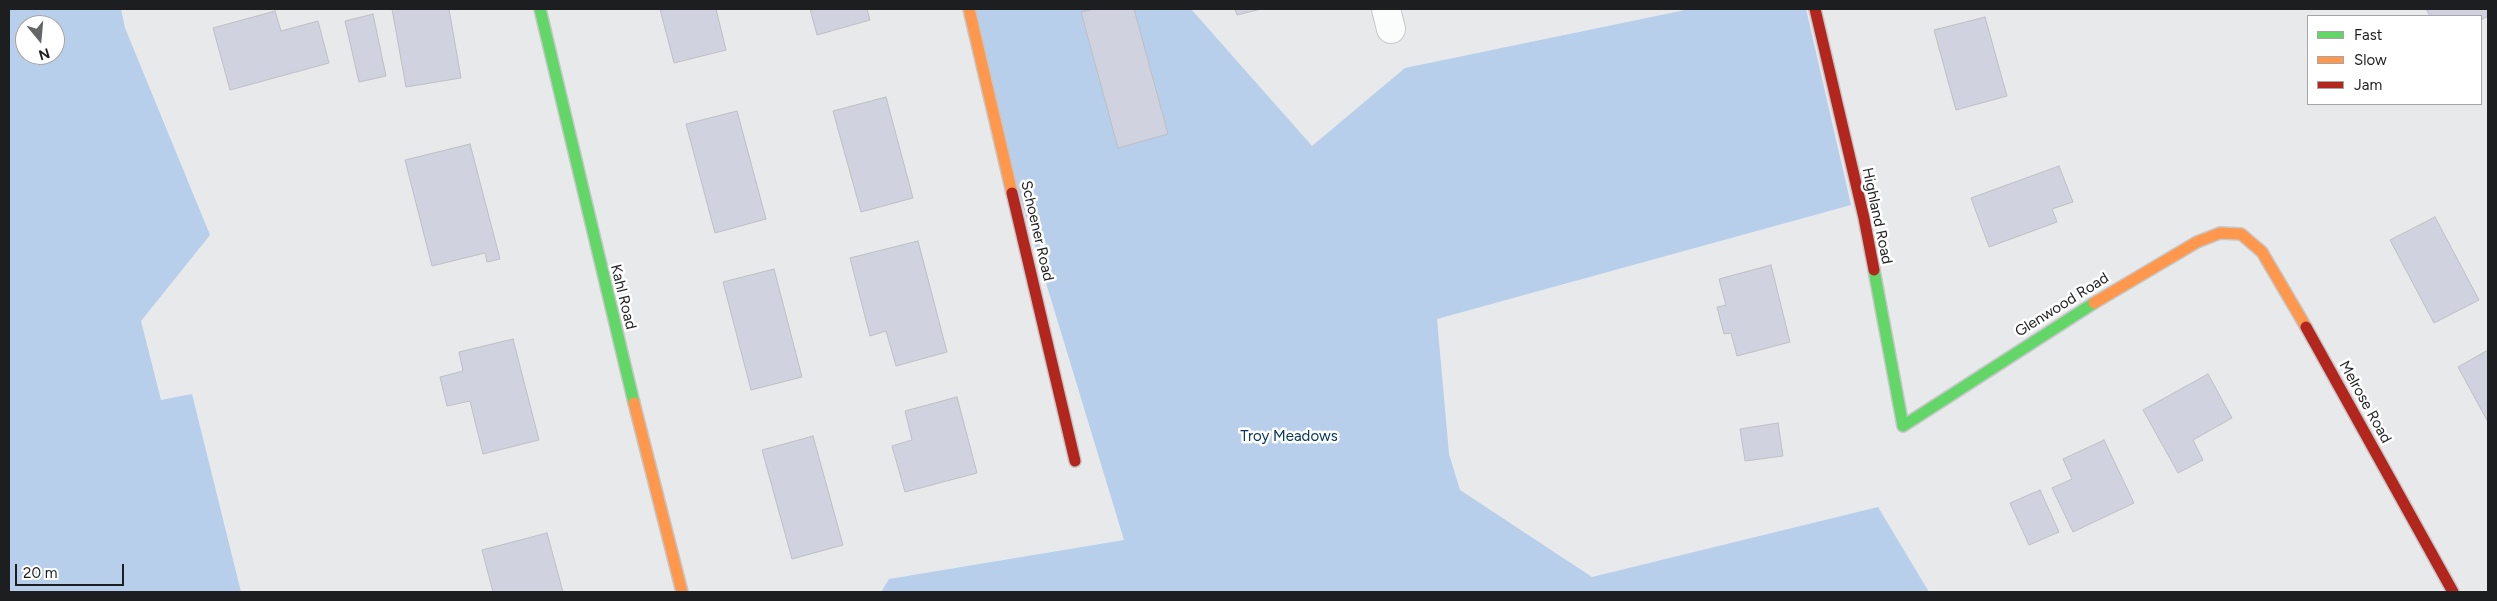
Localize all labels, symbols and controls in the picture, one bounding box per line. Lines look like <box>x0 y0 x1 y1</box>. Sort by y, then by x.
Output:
north arrow <box>15 15 65 65</box>
legend <box>2307 15 2482 105</box>
text: Fast <box>2354 26 2382 44</box>
text: N <box>37 44 52 64</box>
text: Slow <box>2354 51 2387 69</box>
text: Jam <box>2354 76 2382 94</box>
street label: Highland Road <box>1858 166 1896 266</box>
street label: Schoener Road <box>1017 179 1057 283</box>
street label: Kahl Road <box>606 263 640 331</box>
street label: Glenwood Road <box>2012 269 2112 341</box>
street label: Melrose Road <box>2335 358 2395 446</box>
park label: Troy Meadows <box>1240 428 1338 446</box>
scale bar <box>18 554 126 586</box>
text: 20 m <box>23 564 57 582</box>

